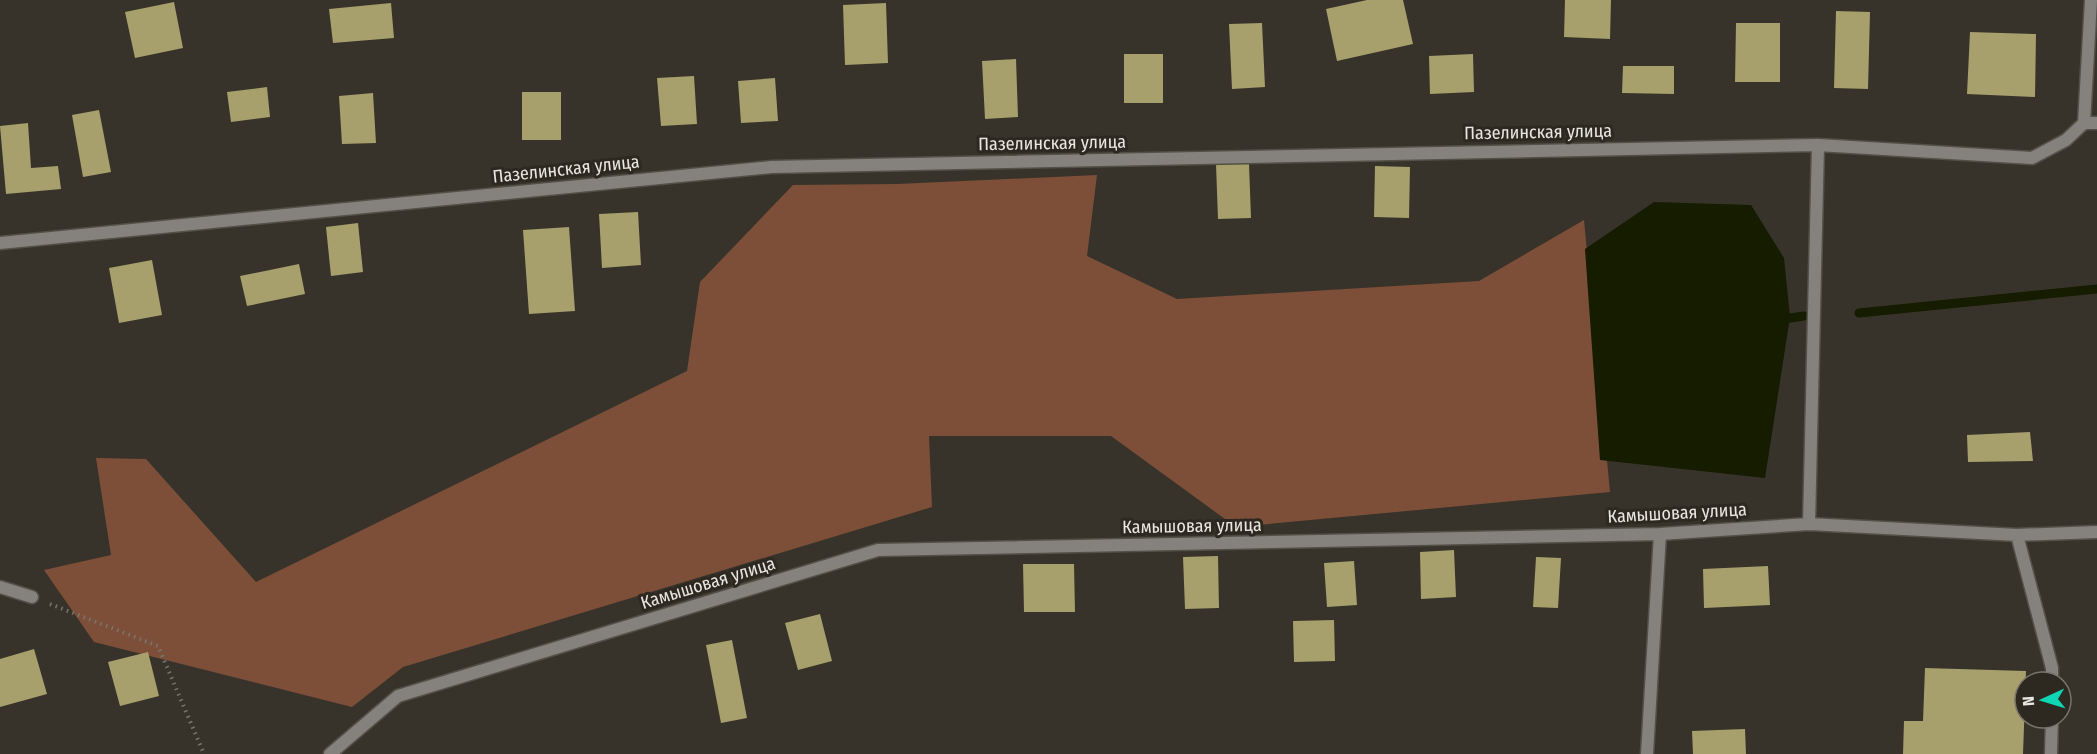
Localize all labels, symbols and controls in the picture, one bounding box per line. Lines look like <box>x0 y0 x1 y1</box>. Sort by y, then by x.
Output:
street label: Пазелинская улица <box>1464 120 1612 144</box>
street label: Пазелинская улица <box>978 131 1126 155</box>
street label: Пазелинская улица <box>491 150 641 188</box>
street label: Камышовая улица <box>1607 498 1747 528</box>
street label: Камышовая улица <box>1122 514 1262 538</box>
street label: Камышовая улица <box>638 552 778 614</box>
north arrow <box>2013 670 2073 730</box>
text: N <box>2019 696 2038 706</box>

